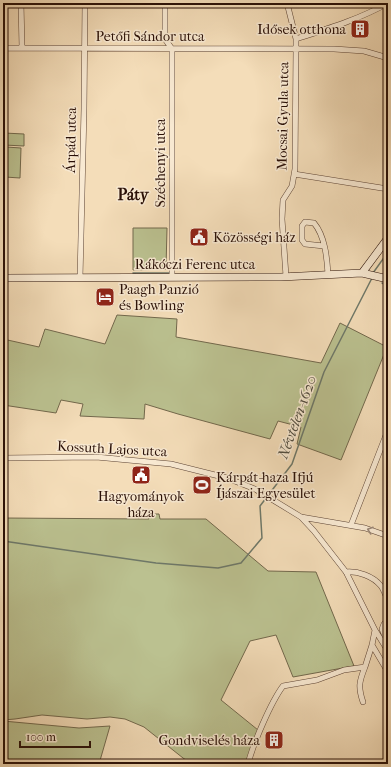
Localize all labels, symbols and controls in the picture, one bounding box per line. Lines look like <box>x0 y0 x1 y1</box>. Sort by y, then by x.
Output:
building icon: Idősek otthona <box>349 18 371 40</box>
place label: Idősek otthona <box>257 21 347 38</box>
street label: Petőfi Sándor utca <box>96 28 205 45</box>
street label: Mocsai Gyula utca <box>274 61 292 171</box>
street label: Árpád utca <box>61 107 80 174</box>
street label: Széchenyi utca <box>152 118 169 207</box>
district label: Páty <box>117 185 150 205</box>
public building icon: Közösségi ház <box>188 226 210 248</box>
place label: Közösségi ház <box>213 229 296 246</box>
street label: Rákóczi Ferenc utca <box>135 256 256 273</box>
place label: Paagh Panzió és Bowling <box>119 281 199 314</box>
hotel icon: Paagh Panzió és Bowling <box>94 286 116 308</box>
water label: Névtelen-1620 <box>273 373 320 462</box>
street label: Kossuth Lajos utca <box>56 438 168 460</box>
public building icon: Hagyományok háza <box>130 464 152 486</box>
place label: Kárpát-haza Ifjú Íjászai Egyesület <box>216 469 315 502</box>
sports icon: Kárpát-haza Ifjú Íjászai Egyesület <box>191 474 213 496</box>
place label: Hagyományok háza <box>98 488 185 521</box>
one-way arrow <box>366 526 373 535</box>
scale bar <box>20 723 90 749</box>
building icon: Gondviselés háza <box>263 729 285 751</box>
text: 100 m <box>26 730 56 744</box>
place label: Gondviselés háza <box>158 732 261 749</box>

